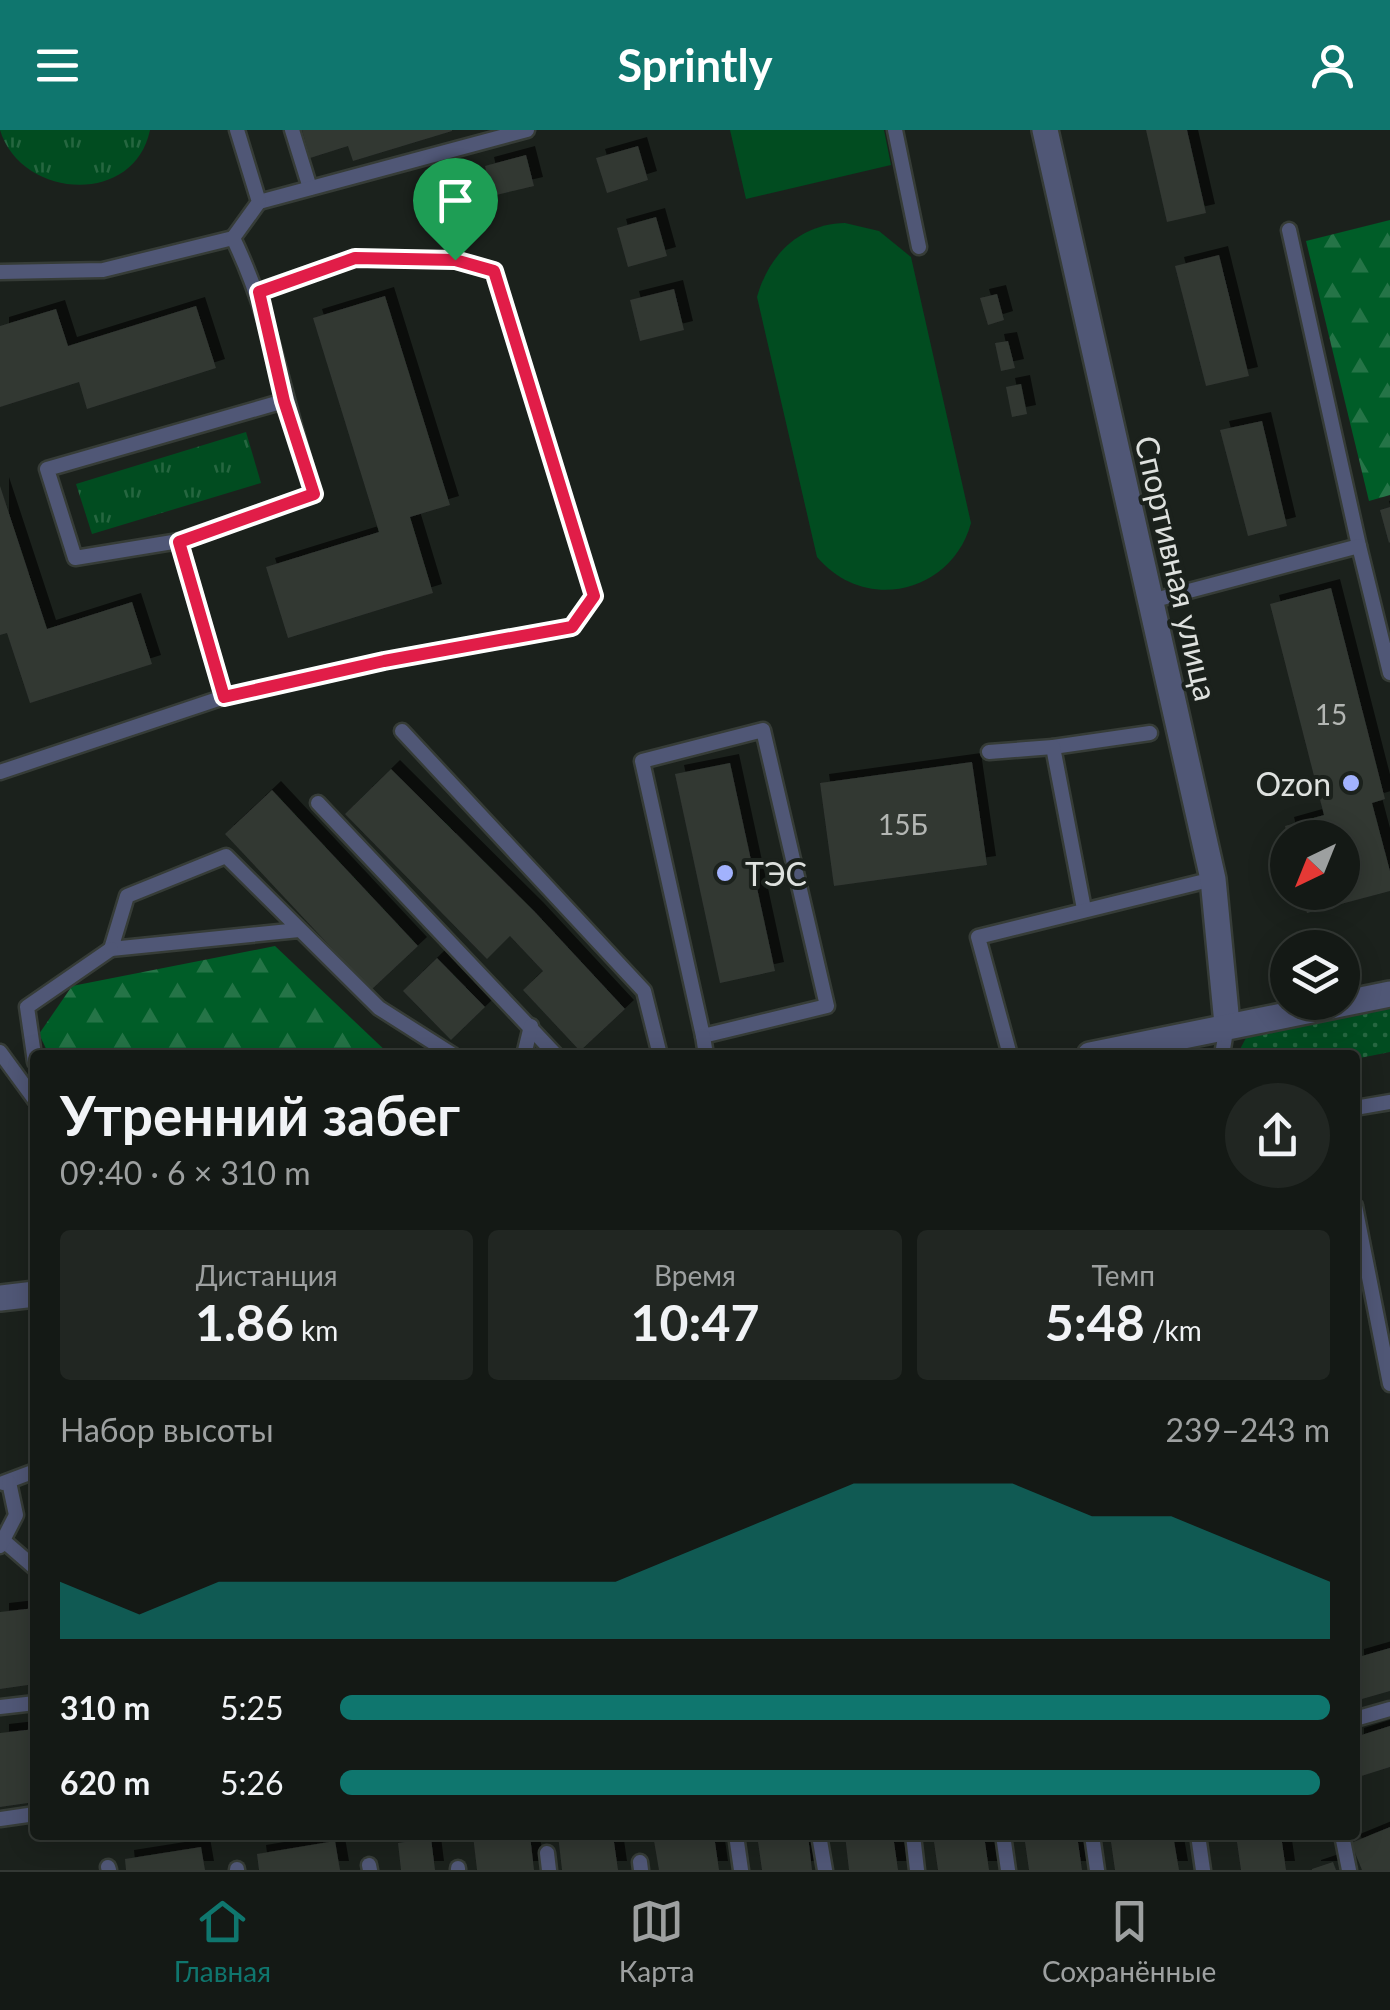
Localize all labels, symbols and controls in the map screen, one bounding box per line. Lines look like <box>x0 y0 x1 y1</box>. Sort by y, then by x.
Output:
icon: menu <box>30 38 85 93</box>
text: Sprintly <box>618 38 772 92</box>
icon: person <box>1305 38 1360 93</box>
pin <box>413 158 498 261</box>
icon: arrive <box>428 173 483 228</box>
street label: Спортивная улица <box>1128 432 1226 704</box>
house number: 15 <box>1315 697 1347 731</box>
place label: Ozon <box>1256 764 1331 803</box>
marker: Ozon <box>1340 772 1362 794</box>
house number: 15Б <box>878 807 928 841</box>
north arrow <box>1270 820 1360 910</box>
map controls <box>1270 820 1360 1020</box>
place label: ТЭС <box>745 854 807 893</box>
marker: ТЭС <box>714 862 736 884</box>
button: layers <box>1270 930 1360 1020</box>
text: Утренний забег <box>60 1082 460 1148</box>
button: share <box>1225 1083 1330 1188</box>
text: 09:40 · 6 × 310 m <box>60 1153 311 1192</box>
text: Дистанция <box>196 1258 338 1292</box>
text: Время <box>654 1258 736 1292</box>
text: Темп <box>1092 1258 1155 1292</box>
text: 1.86 <box>195 1292 294 1352</box>
text: 10:47 <box>631 1292 759 1352</box>
text: 5:48 <box>1045 1292 1145 1352</box>
text: km <box>294 1313 338 1347</box>
text: /km <box>1145 1313 1202 1347</box>
text: Набор высоты <box>60 1410 274 1449</box>
text: 239–243 m <box>1166 1410 1330 1449</box>
text: 310 m <box>60 1688 150 1727</box>
text: 5:25 <box>220 1688 284 1727</box>
text: 620 m <box>60 1763 150 1802</box>
text: 5:26 <box>220 1763 284 1802</box>
tab: Главная <box>174 1894 271 1988</box>
tab: Карта <box>619 1894 694 1988</box>
tab: Сохранённые <box>1042 1894 1216 1988</box>

